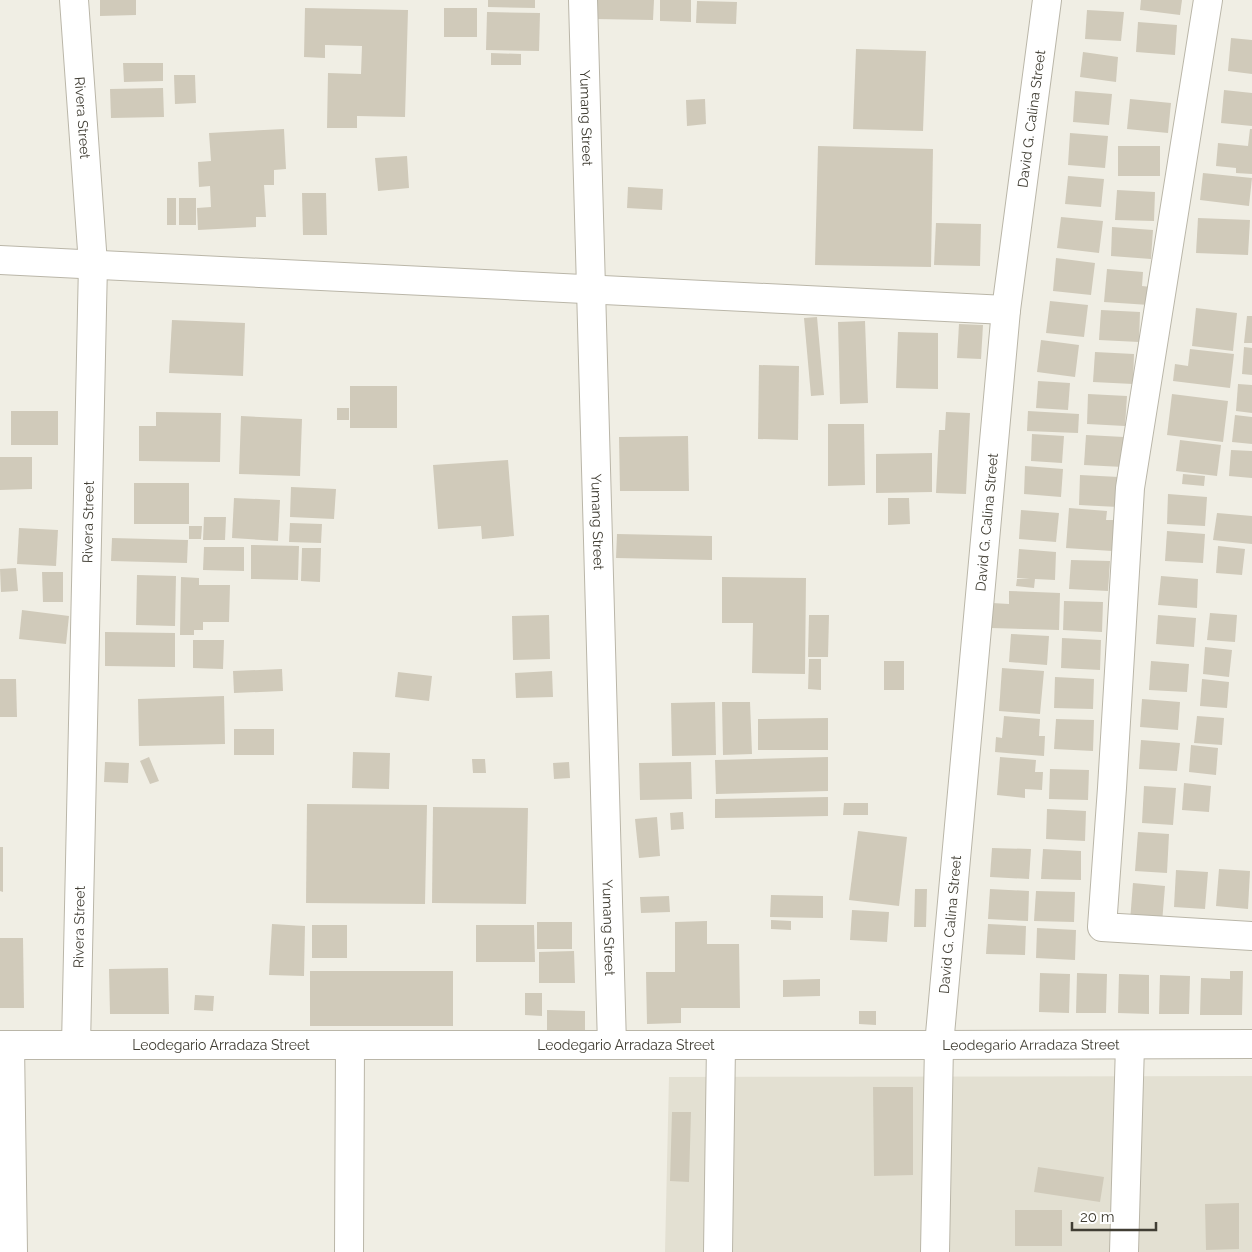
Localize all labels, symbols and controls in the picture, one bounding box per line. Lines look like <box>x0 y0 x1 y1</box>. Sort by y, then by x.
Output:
street label: David G. Calina Street <box>1014 49 1048 189</box>
street label: Yumang Street <box>577 70 596 167</box>
street label: Rivera Street <box>72 76 93 160</box>
street label: David G. Calina Street <box>972 452 1001 592</box>
street label: Yumang Street <box>588 473 607 570</box>
street label: Rivera Street <box>79 480 97 563</box>
street label: David G. Calina Street <box>936 854 964 994</box>
street label: Yumang Street <box>599 879 618 976</box>
street label: Rivera Street <box>70 885 88 968</box>
street label: Leodegario Arradaza Street <box>942 1036 1120 1053</box>
street label: Leodegario Arradaza Street <box>132 1037 310 1053</box>
street label: Leodegario Arradaza Street <box>537 1037 715 1053</box>
scale bar <box>1072 1200 1156 1232</box>
text: 20 m <box>1080 1208 1115 1226</box>

